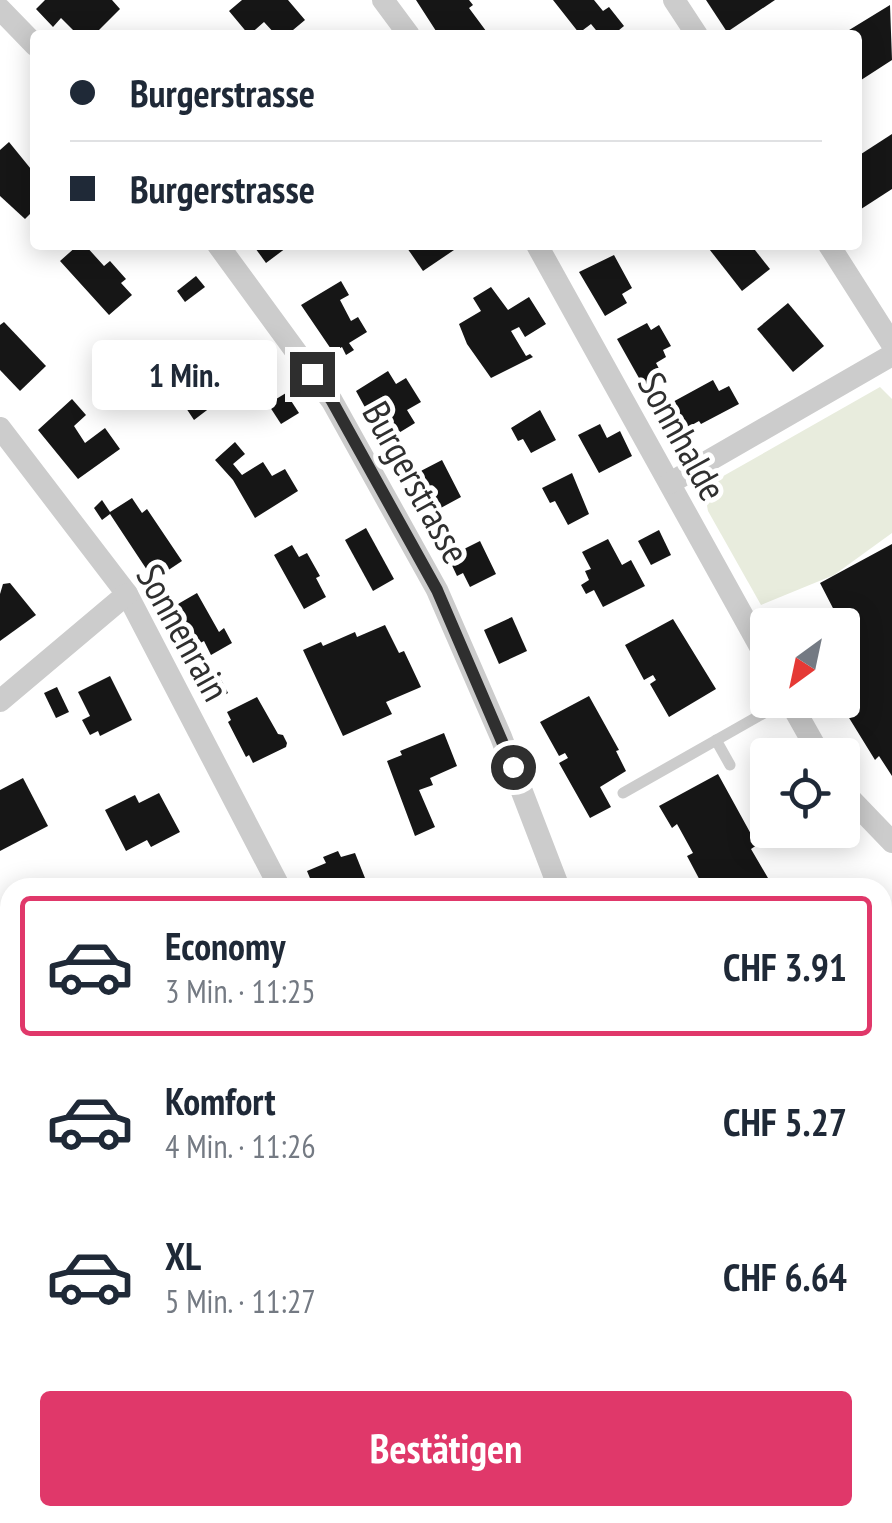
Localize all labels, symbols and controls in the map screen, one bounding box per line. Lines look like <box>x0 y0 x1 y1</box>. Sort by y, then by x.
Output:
text: Burgerstrasse <box>130 68 315 117</box>
text: Burgerstrasse <box>130 164 315 213</box>
callout: 1 Min. <box>92 339 277 409</box>
route end <box>290 352 335 397</box>
text: 1 Min. <box>149 354 220 396</box>
street label: Sonnhalde <box>628 363 738 509</box>
street label: Burgerstrasse <box>353 392 481 572</box>
street label: Sonnenrain <box>126 555 242 709</box>
north arrow <box>750 608 860 718</box>
map controls <box>750 608 860 848</box>
button: locate <box>750 738 860 848</box>
route start <box>491 745 536 790</box>
icon: car <box>45 921 135 1011</box>
text: Economy <box>165 921 285 970</box>
text: CHF 3.91 <box>723 942 847 991</box>
text: 3 Min. · 11:25 <box>165 970 316 1012</box>
icon: car <box>45 1076 135 1166</box>
text: Komfort <box>165 1076 276 1125</box>
text: CHF 5.27 <box>723 1097 847 1146</box>
text: 4 Min. · 11:26 <box>165 1125 316 1167</box>
icon: car <box>45 1231 135 1321</box>
text: XL <box>165 1231 201 1280</box>
text: CHF 6.64 <box>723 1252 847 1301</box>
text: 5 Min. · 11:27 <box>165 1280 316 1322</box>
button: Bestätigen <box>40 1391 852 1506</box>

